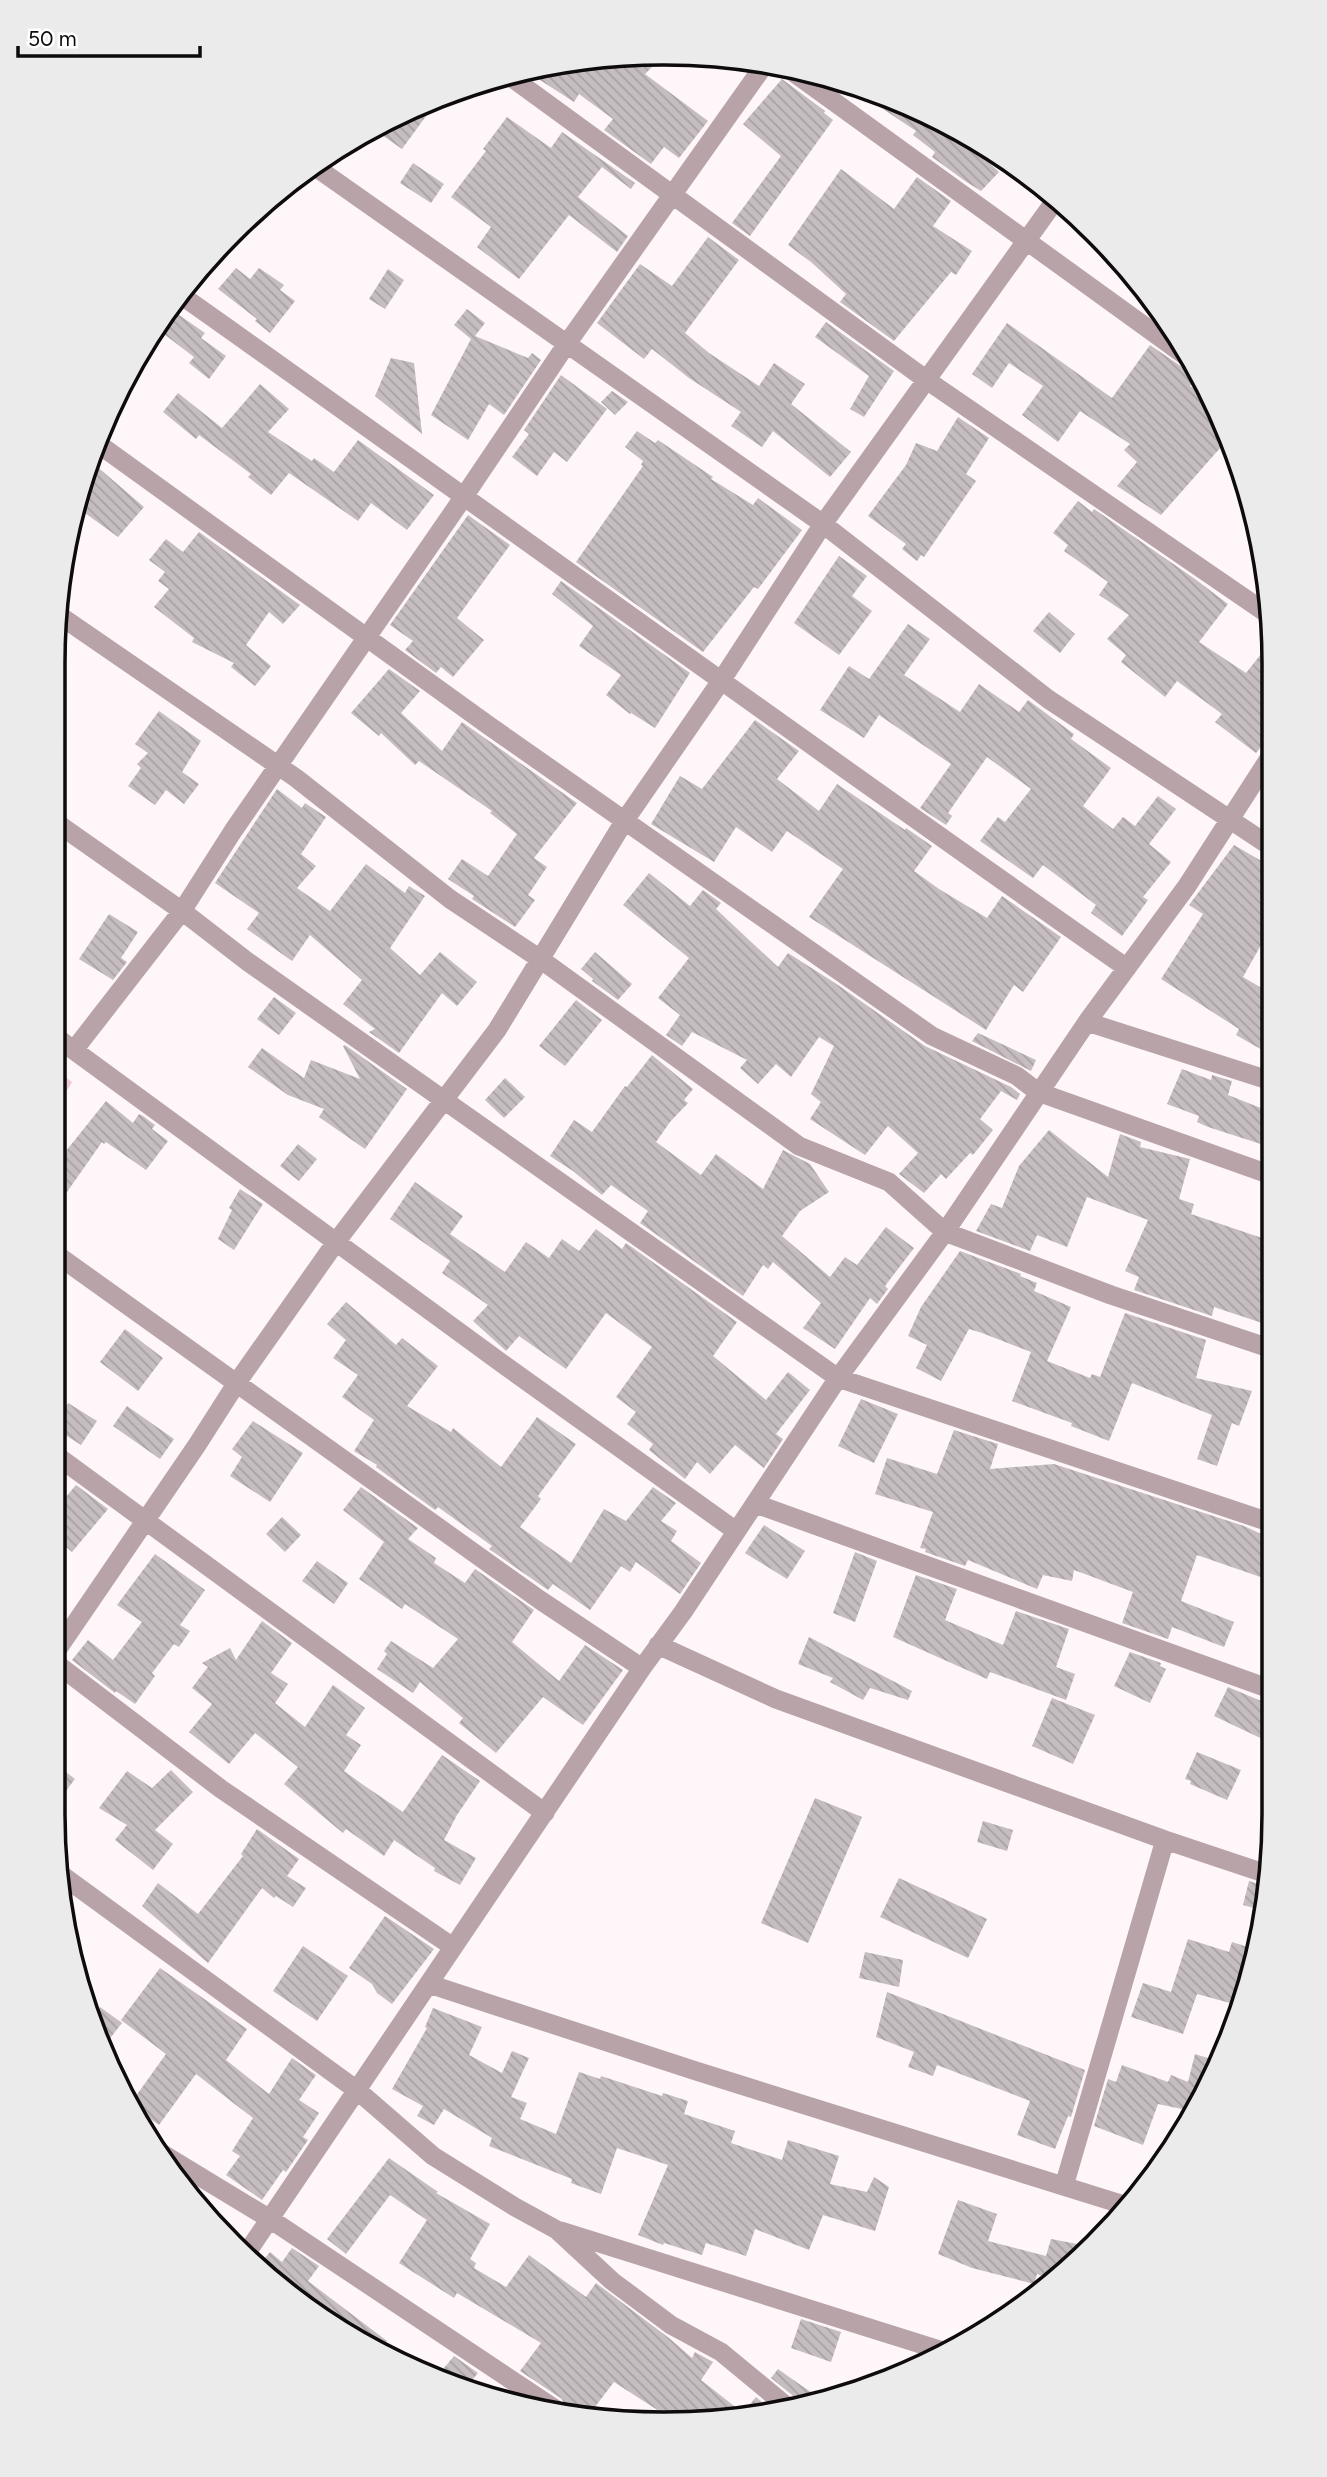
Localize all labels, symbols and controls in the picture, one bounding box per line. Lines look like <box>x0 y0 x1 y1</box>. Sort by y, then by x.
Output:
scale bar <box>18 14 200 58</box>
text: 50 m <box>28 26 77 51</box>

